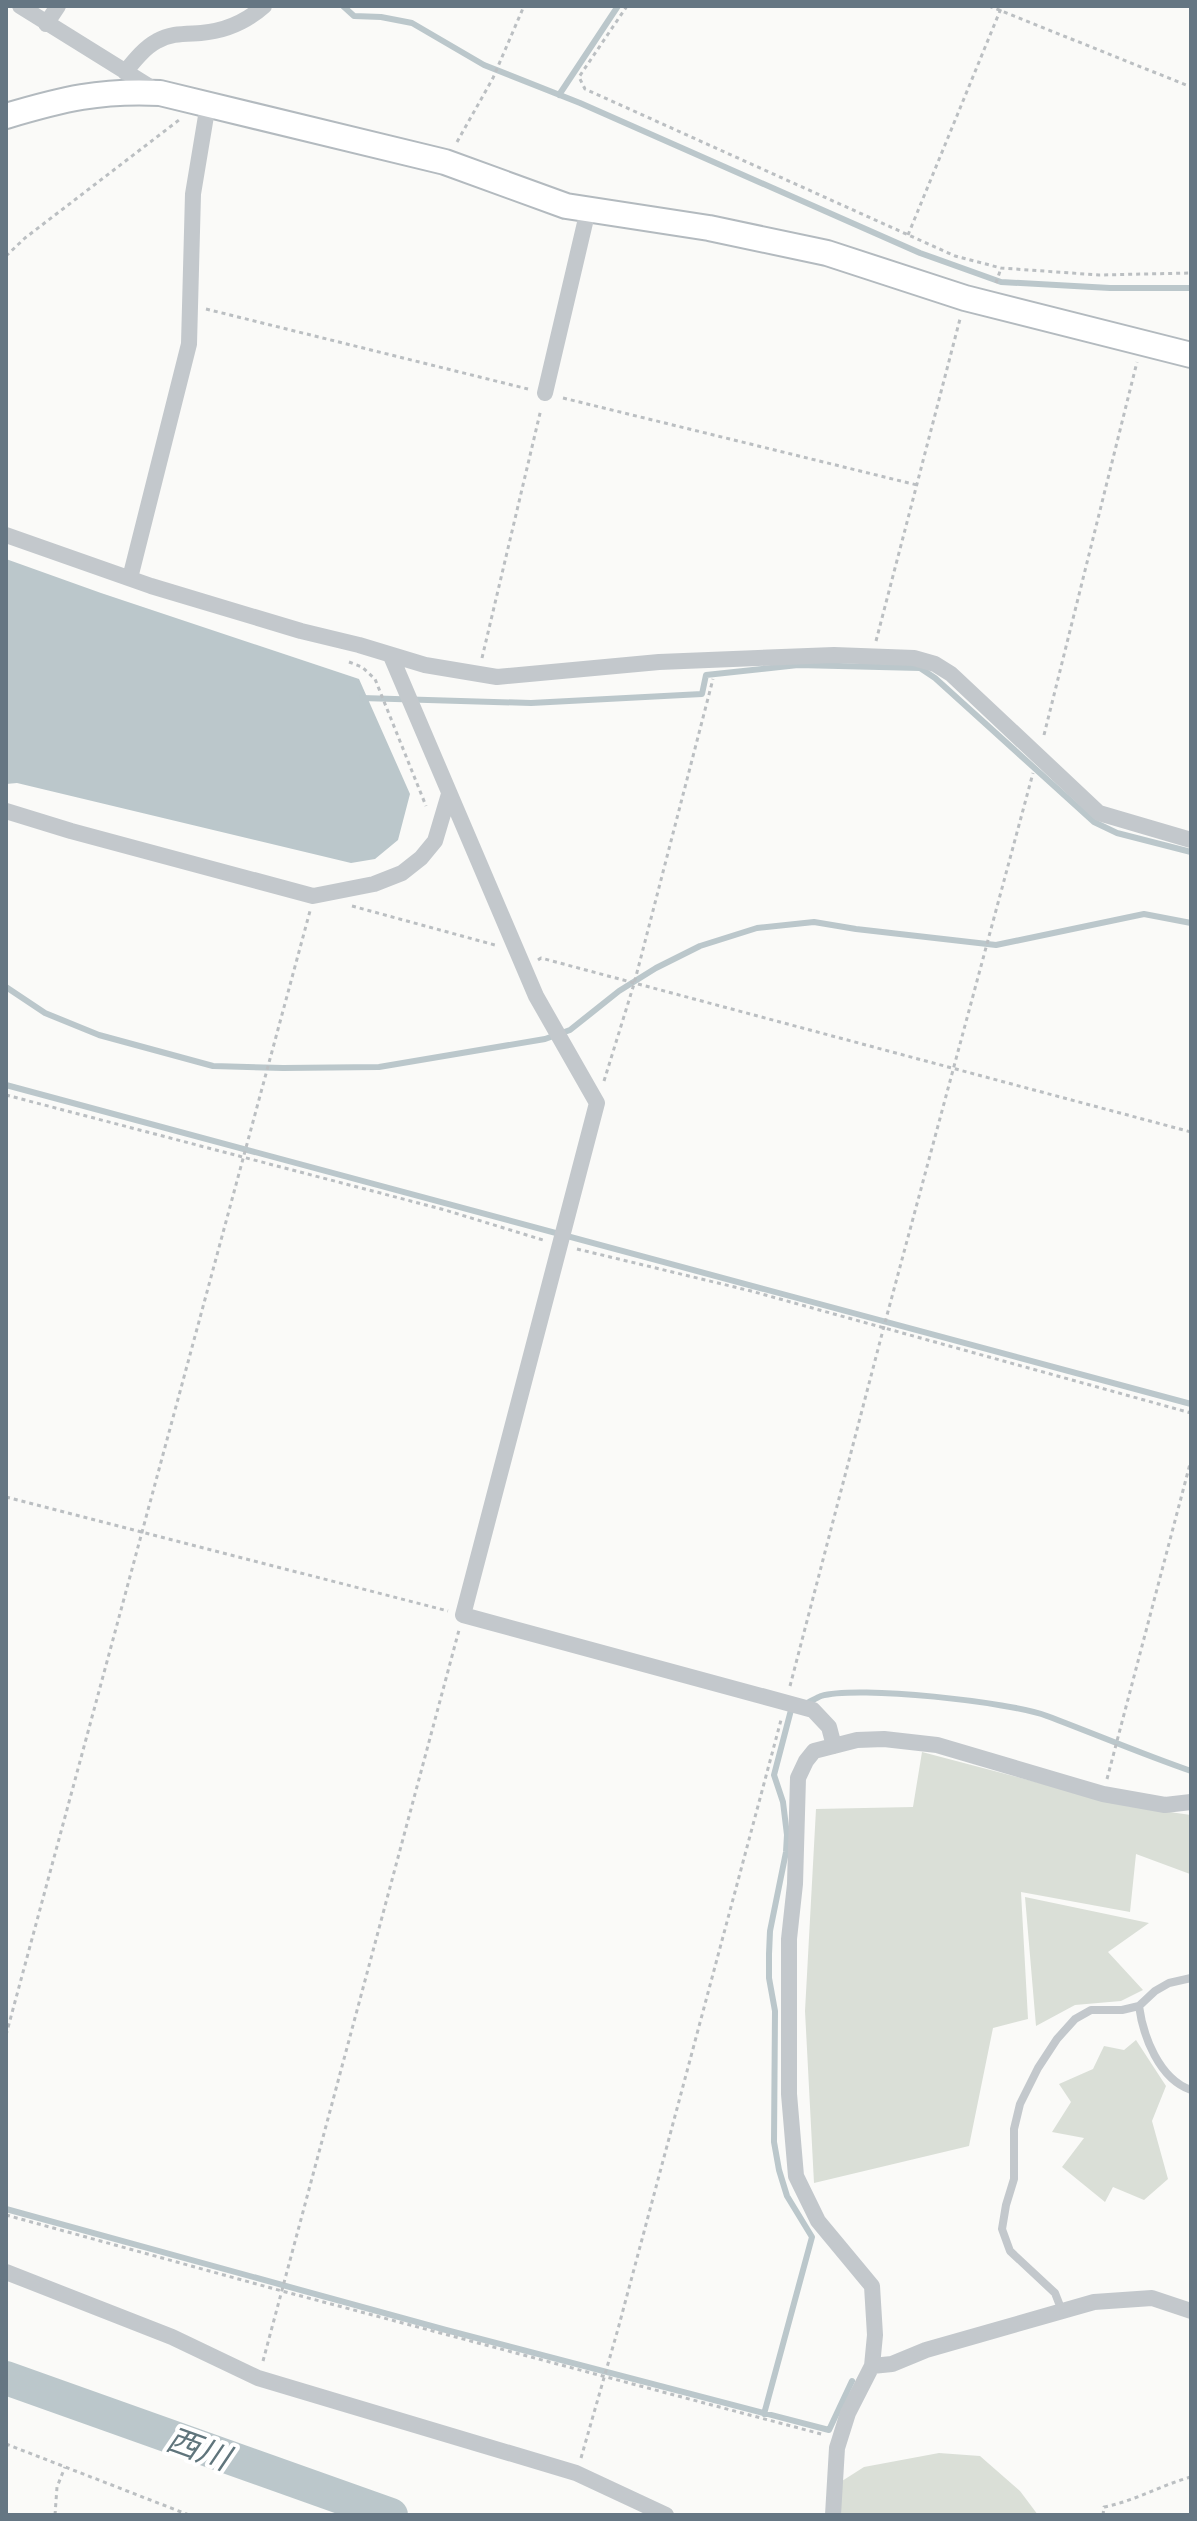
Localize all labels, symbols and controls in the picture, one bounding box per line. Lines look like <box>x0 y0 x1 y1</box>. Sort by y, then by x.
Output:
water label: 西川 <box>162 2418 238 2477</box>

